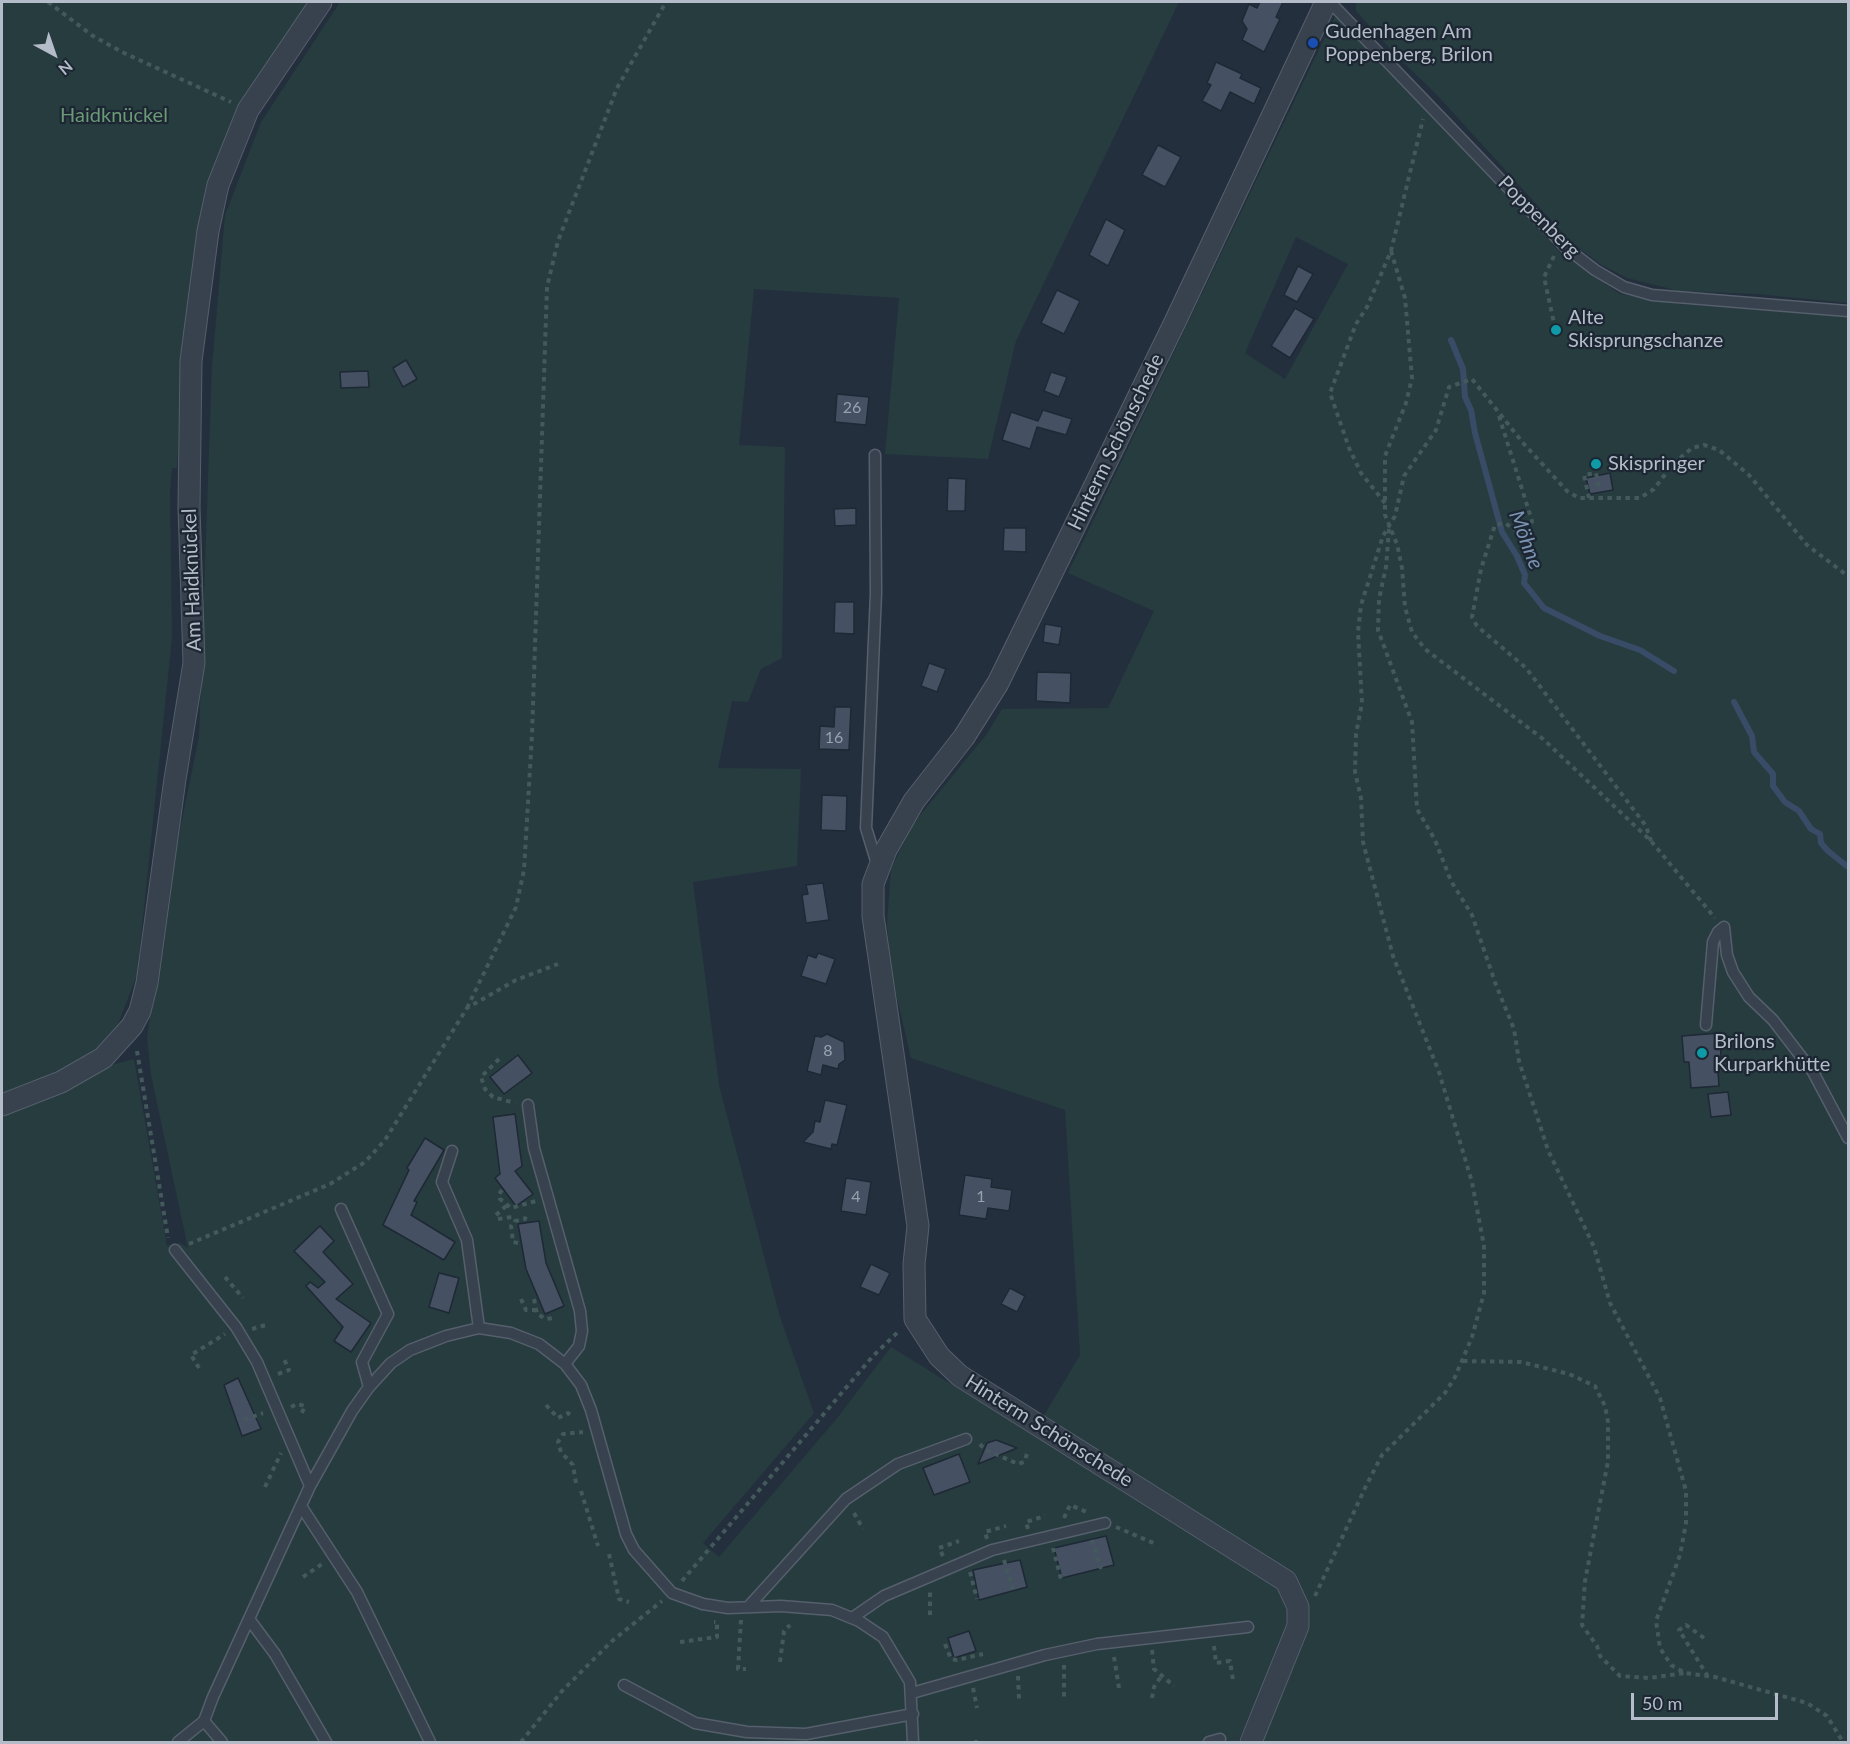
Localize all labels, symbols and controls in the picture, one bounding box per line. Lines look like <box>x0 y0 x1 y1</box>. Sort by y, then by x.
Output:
place label: Gudenhagen Am Poppenberg, Brilon <box>1325 20 1493 67</box>
north arrow <box>24 24 84 84</box>
marker: Gudenhagen Am Poppenberg, Brilon <box>1306 36 1320 50</box>
text: N <box>55 57 77 79</box>
park label: Haidknückel <box>60 104 168 128</box>
street label: Poppenberg <box>1493 171 1585 263</box>
place label: Alte Skisprungschanze <box>1568 306 1723 353</box>
marker: Alte Skisprungschanze <box>1549 323 1563 337</box>
street label: Hinterm Schönschede <box>1063 350 1169 534</box>
house number: 26 <box>843 398 861 418</box>
place label: Skispringer <box>1608 452 1705 476</box>
marker: Skispringer <box>1589 457 1603 471</box>
water label: Möhne <box>1503 507 1549 573</box>
street label: Am Haidknückel <box>178 508 206 652</box>
house number: 16 <box>825 728 843 748</box>
place label: Brilons Kurparkhütte <box>1714 1030 1830 1077</box>
house number: 8 <box>823 1041 833 1061</box>
marker: Brilons Kurparkhütte <box>1695 1046 1709 1060</box>
house number: 4 <box>851 1187 861 1207</box>
house number: 1 <box>976 1187 986 1207</box>
street label: Hinterm Schönschede <box>961 1370 1137 1492</box>
scale bar <box>1634 1681 1781 1719</box>
text: 50 m <box>1642 1692 1682 1714</box>

